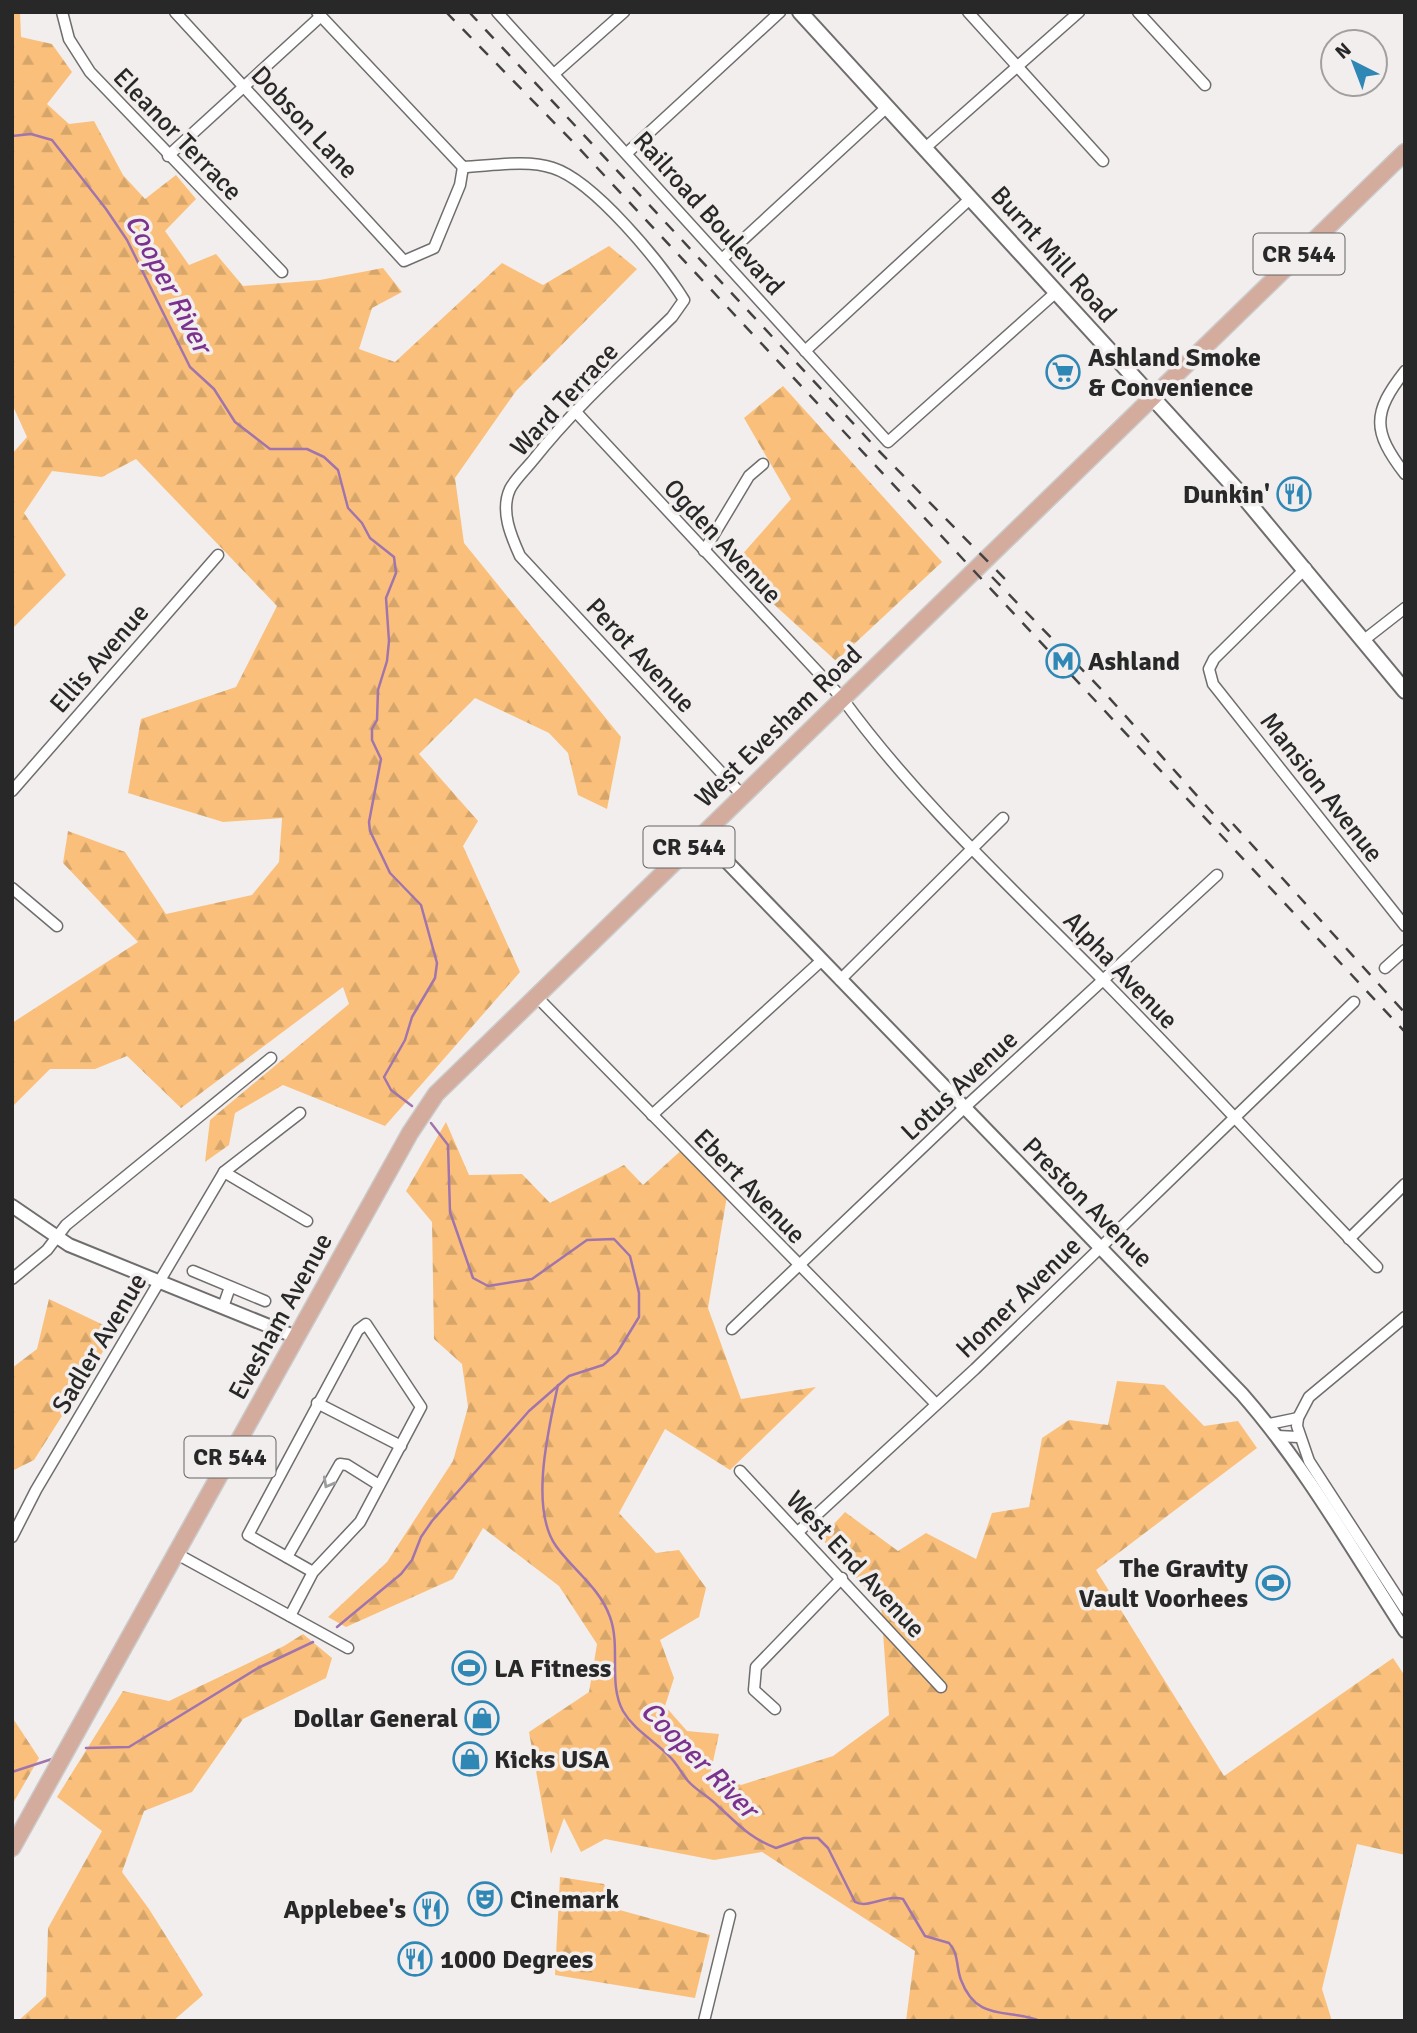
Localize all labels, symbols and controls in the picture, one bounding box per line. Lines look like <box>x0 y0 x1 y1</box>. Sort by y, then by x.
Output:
north arrow <box>1319 28 1389 98</box>
text: N <box>1330 38 1356 64</box>
street label: Dobson Lane <box>244 60 365 186</box>
street label: Eleanor Terrace <box>106 62 249 208</box>
street label: Railroad Boulevard <box>626 125 790 302</box>
street label: Burnt Mill Road <box>984 180 1123 330</box>
water label: Cooper River <box>117 208 221 362</box>
road number: CR 544 <box>1254 233 1344 274</box>
street label: Ward Terrace <box>504 336 626 463</box>
place label: Ashland Smoke & Convenience <box>1088 342 1261 404</box>
supermarket icon: Ashland Smoke & Convenience <box>1044 353 1082 391</box>
street label: Ogden Avenue <box>656 473 788 611</box>
restaurant icon: Dunkin' <box>1275 475 1313 513</box>
place label: Dunkin' <box>1183 479 1270 511</box>
street label: Perot Avenue <box>579 592 702 720</box>
street label: Ellis Avenue <box>43 597 156 720</box>
street label: West Evesham Road <box>688 639 869 815</box>
metro station icon: Ashland <box>1044 642 1082 680</box>
place label: Ashland <box>1088 646 1180 678</box>
street label: Mansion Avenue <box>1253 706 1390 869</box>
road number: CR 544 <box>644 826 734 868</box>
street label: Alpha Avenue <box>1056 905 1184 1036</box>
street label: Lotus Avenue <box>895 1024 1025 1148</box>
street label: Ebert Avenue <box>686 1122 812 1251</box>
street label: Preston Avenue <box>1015 1131 1159 1275</box>
street label: Evesham Avenue <box>222 1228 340 1405</box>
street label: Homer Avenue <box>950 1230 1088 1365</box>
street label: Sadler Avenue <box>45 1267 154 1420</box>
road number: CR 544 <box>184 1436 276 1478</box>
one-way arrow <box>323 1476 336 1488</box>
street label: West End Avenue <box>779 1484 932 1645</box>
place label: The Gravity Vault Voorhees <box>1079 1553 1248 1615</box>
sports icon: The Gravity Vault Voorhees <box>1254 1564 1292 1602</box>
sports icon: LA Fitness <box>450 1649 488 1687</box>
place label: LA Fitness <box>494 1653 611 1685</box>
water label: Cooper River <box>634 1694 768 1828</box>
shop icon: Dollar General <box>463 1699 501 1737</box>
place label: Dollar General <box>293 1703 458 1735</box>
shop icon: Kicks USA <box>451 1740 489 1778</box>
place label: Kicks USA <box>494 1744 610 1776</box>
theatre icon: Cinemark <box>466 1880 504 1918</box>
place label: Cinemark <box>510 1884 619 1916</box>
restaurant icon: Applebee's <box>412 1890 450 1928</box>
place label: Applebee's <box>283 1894 406 1926</box>
restaurant icon: 1000 Degrees <box>396 1940 434 1978</box>
place label: 1000 Degrees <box>440 1944 593 1976</box>

